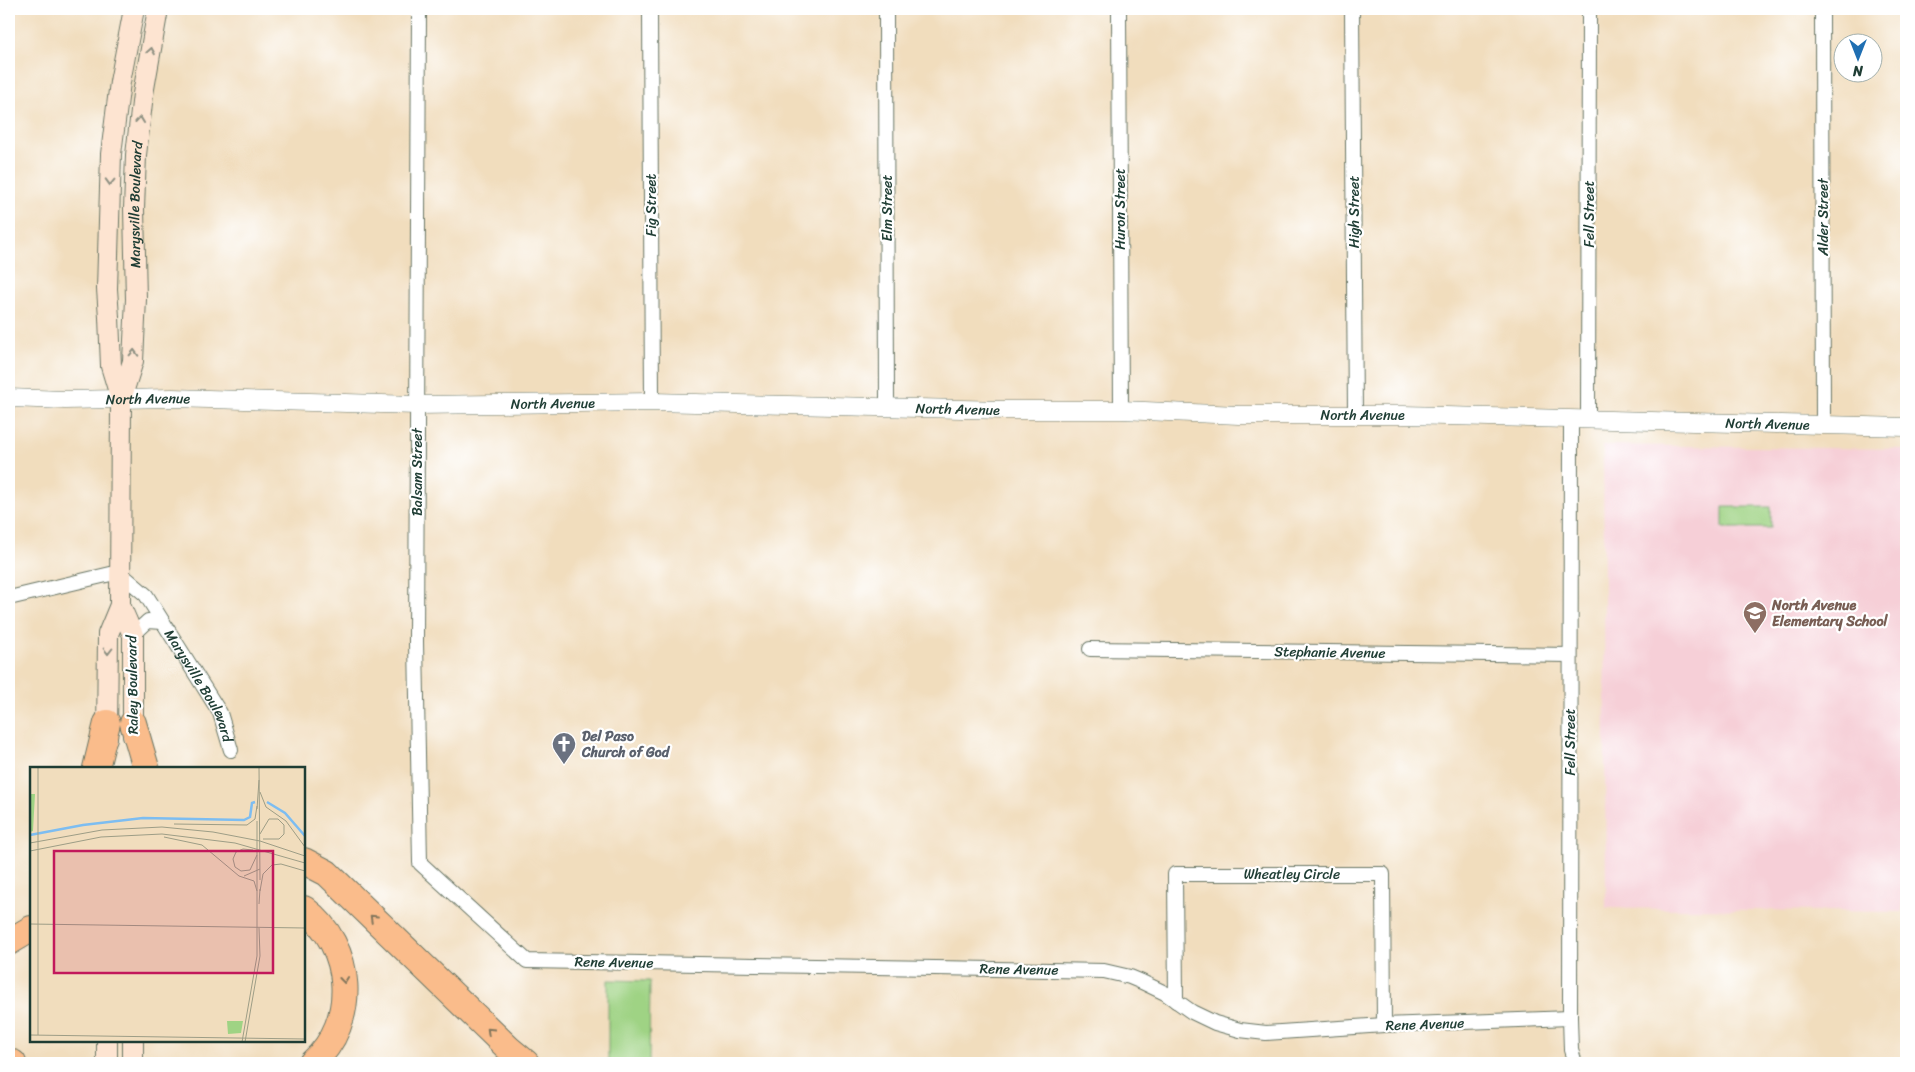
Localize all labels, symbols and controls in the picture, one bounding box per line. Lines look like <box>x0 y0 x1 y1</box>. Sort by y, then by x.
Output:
north arrow <box>1832 32 1882 82</box>
one-way arrow <box>145 47 155 56</box>
text: N <box>1853 58 1864 83</box>
one-way arrow <box>134 116 145 124</box>
street label: Marysville Boulevard <box>122 138 151 268</box>
street label: Huron Street <box>1108 168 1133 250</box>
street label: Fig Street <box>639 174 664 236</box>
street label: Elm Street <box>875 175 900 241</box>
street label: High Street <box>1342 176 1367 248</box>
street label: Alder Street <box>1811 177 1836 257</box>
one-way arrow <box>105 179 116 187</box>
street label: Fell Street <box>1577 180 1602 248</box>
one-way arrow <box>128 348 139 356</box>
street label: North Avenue <box>106 386 191 412</box>
street label: North Avenue <box>510 391 595 417</box>
street label: North Avenue <box>915 396 1000 423</box>
street label: North Avenue <box>1320 403 1405 428</box>
street label: North Avenue <box>1725 411 1810 438</box>
street label: Balsam Street <box>405 427 430 516</box>
place label: North Avenue Elementary School <box>1771 593 1889 634</box>
school or university icon: North Avenue Elementary School <box>1742 600 1768 634</box>
street label: Marysville Boulevard <box>157 624 240 747</box>
street label: Raley Boulevard <box>119 634 146 735</box>
street label: Stephanie Avenue <box>1274 639 1386 666</box>
one-way arrow <box>103 648 113 656</box>
street label: Fell Street <box>1558 708 1583 776</box>
place label: Del Paso Church of God <box>581 724 671 765</box>
church icon: Del Paso Church of God <box>551 731 577 765</box>
inset map <box>30 767 305 1042</box>
street label: Wheatley Circle <box>1244 862 1340 887</box>
one-way arrow <box>370 915 379 924</box>
street label: Rene Avenue <box>574 949 654 976</box>
street label: Rene Avenue <box>979 956 1059 983</box>
one-way arrow <box>338 976 349 984</box>
street label: Rene Avenue <box>1385 1011 1465 1038</box>
one-way arrow <box>486 1028 495 1037</box>

